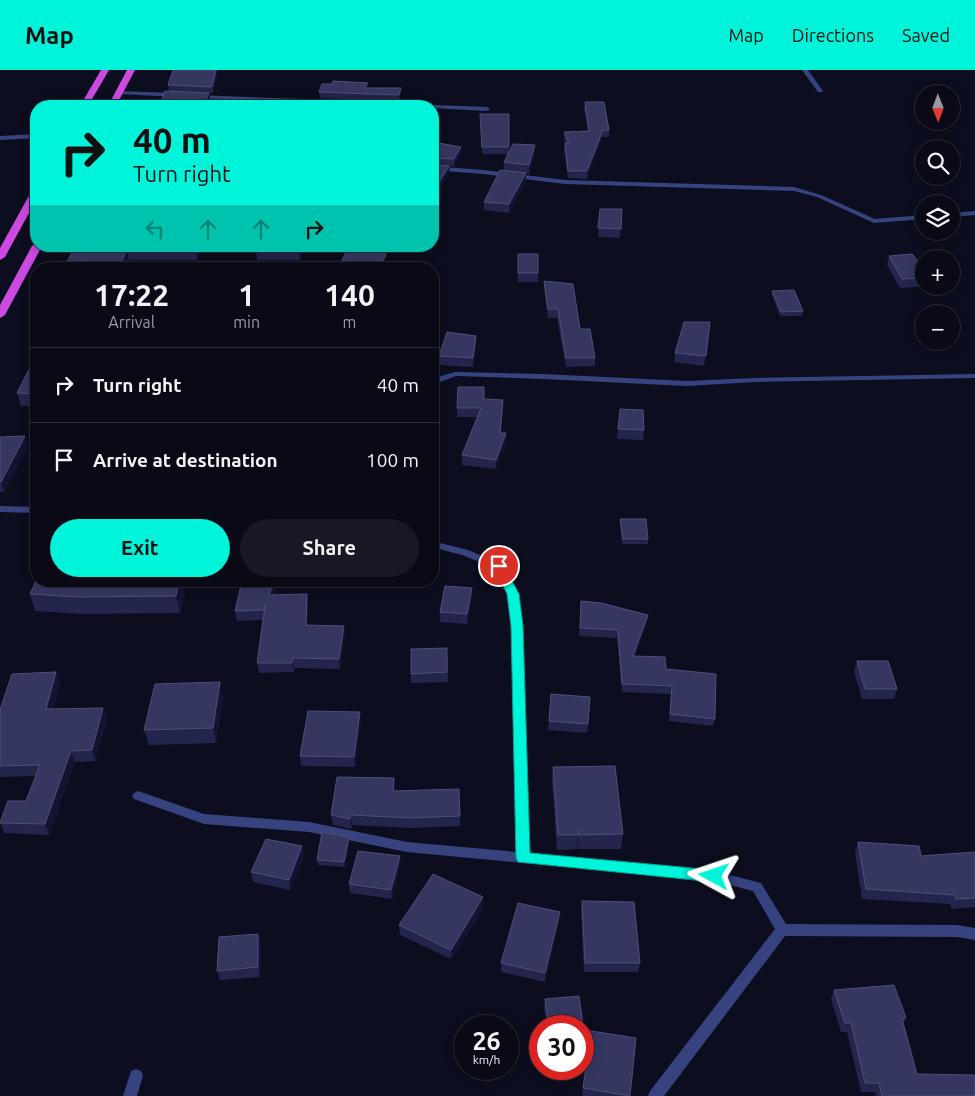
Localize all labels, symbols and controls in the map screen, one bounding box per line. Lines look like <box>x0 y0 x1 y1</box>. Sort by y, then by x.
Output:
text: Map <box>25 22 74 49</box>
text: Map <box>728 25 764 45</box>
text: Directions <box>792 25 874 45</box>
text: Saved <box>902 25 950 45</box>
north arrow <box>915 85 960 130</box>
map controls <box>915 85 960 350</box>
icon: right <box>50 120 115 185</box>
text: 40 m <box>133 120 211 160</box>
button: search <box>915 140 960 185</box>
text: Turn right <box>133 161 231 186</box>
button: layers <box>915 195 960 240</box>
icon: left <box>141 215 169 243</box>
icon: ahead <box>194 215 222 243</box>
icon: ahead <box>247 215 275 243</box>
icon: right <box>300 215 328 243</box>
button: + <box>915 250 960 295</box>
text: 17:22 <box>94 278 169 312</box>
text: 1 <box>238 278 255 312</box>
text: 140 <box>324 278 375 312</box>
button: − <box>915 305 960 350</box>
text: Arrival <box>108 313 155 331</box>
text: min <box>233 313 260 331</box>
text: m <box>343 313 356 331</box>
icon: right <box>50 371 78 399</box>
text: Turn right <box>93 374 181 396</box>
text: 40 m <box>377 374 419 396</box>
icon: arrive <box>50 446 78 474</box>
text: Arrive at destination <box>93 449 278 471</box>
text: 100 m <box>366 449 419 471</box>
button: Exit <box>50 519 230 577</box>
button: Share <box>240 519 419 577</box>
pin <box>478 545 520 587</box>
icon: arrive <box>485 552 513 580</box>
position arrow <box>687 849 739 901</box>
speed limit sign: 30 <box>529 1015 594 1080</box>
text: 26 <box>472 1027 501 1055</box>
text: km/h <box>473 1053 500 1066</box>

